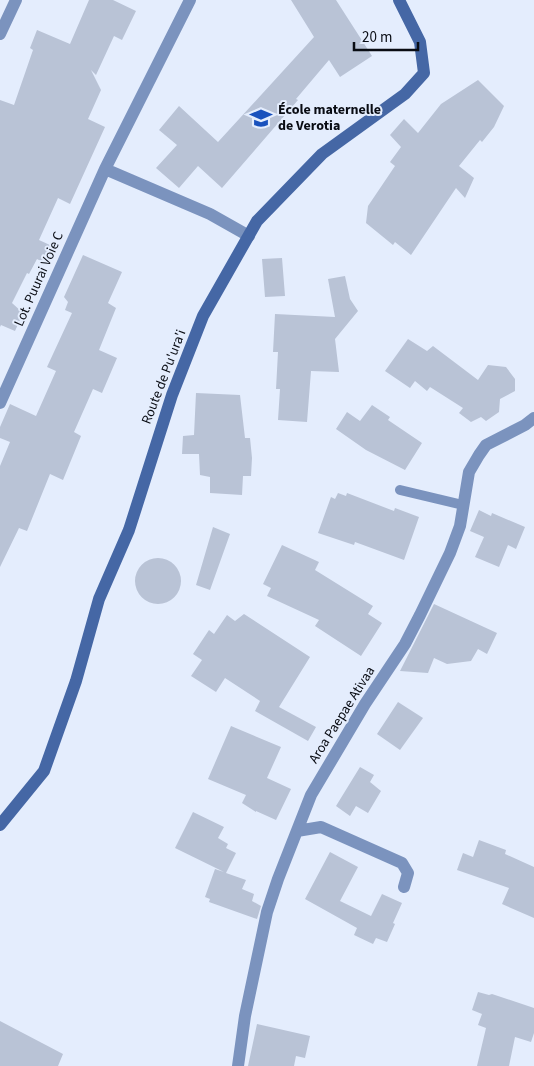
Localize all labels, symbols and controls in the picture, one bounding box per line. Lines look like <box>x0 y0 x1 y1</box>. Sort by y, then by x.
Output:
scale bar <box>354 20 418 52</box>
text: 20 m <box>362 27 392 48</box>
place label: École maternelle de Verotia <box>278 100 381 136</box>
school or university icon: École maternelle de Verotia <box>248 105 274 131</box>
street label: Lot. Puurai Voie C <box>9 228 69 330</box>
street label: Route de Pu'ura'i <box>137 327 191 427</box>
street label: Aroa Paepae Ativaa <box>304 663 380 767</box>

